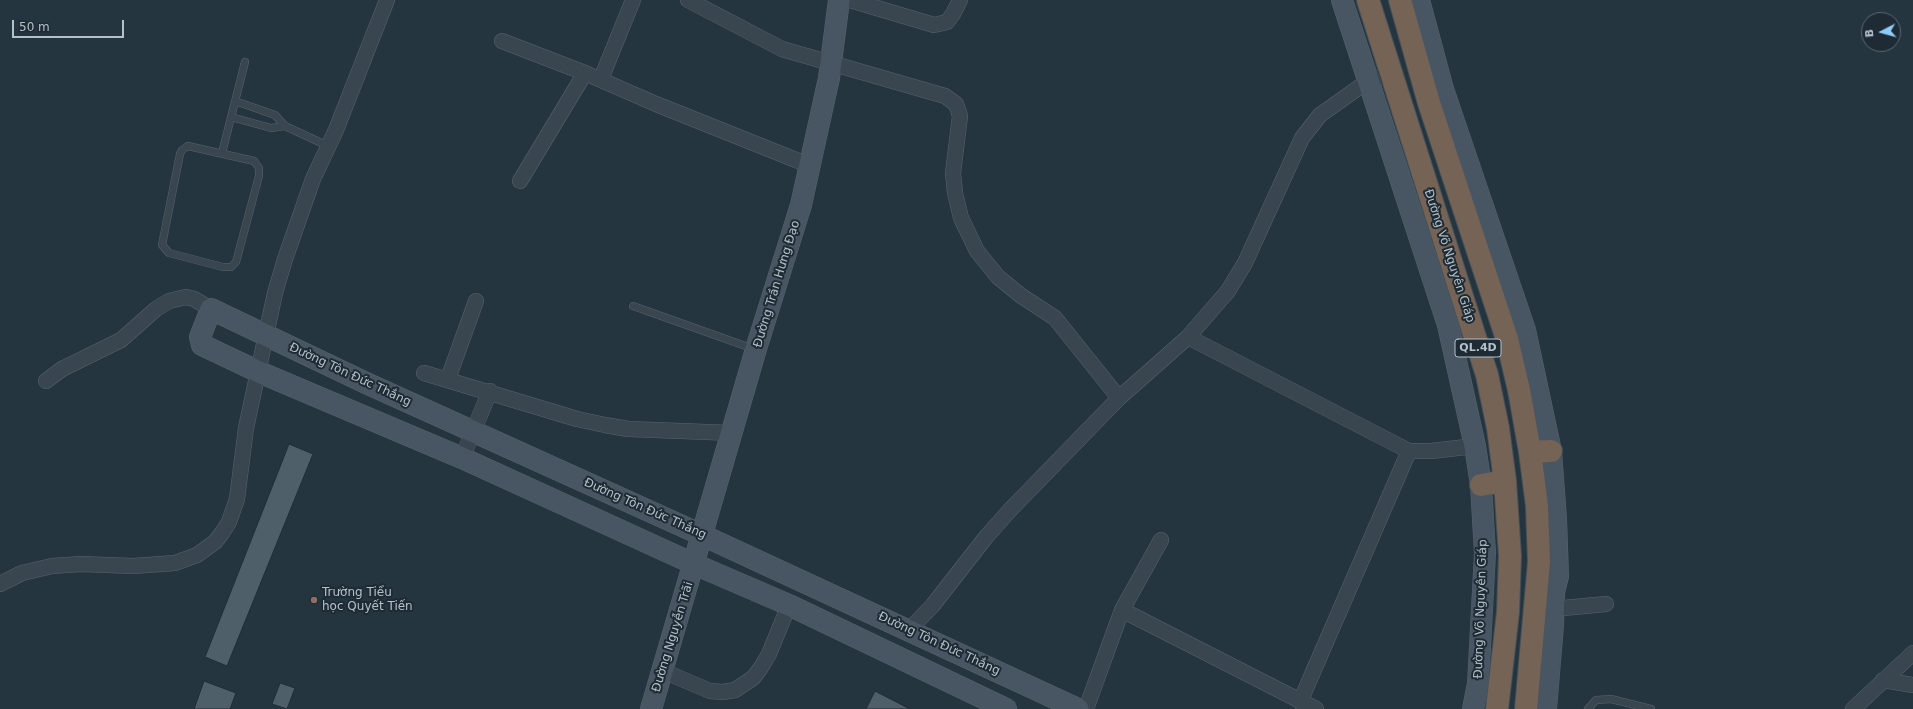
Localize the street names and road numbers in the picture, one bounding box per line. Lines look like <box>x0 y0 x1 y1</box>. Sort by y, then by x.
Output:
street label: Đường Võ Nguyên Giáp <box>1421 187 1477 325</box>
street label: Đường Trần Hưng Đạo <box>751 219 803 349</box>
road number: QL.4D <box>1455 339 1501 357</box>
street label: Đường Tôn Đức Thắng <box>287 340 413 410</box>
street label: Đường Tôn Đức Thắng <box>581 475 709 543</box>
street label: Đường Võ Nguyên Giáp <box>1471 539 1491 679</box>
street label: Đường Nguyễn Trãi <box>649 580 697 694</box>
street label: Đường Tôn Đức Thắng <box>876 609 1002 679</box>

